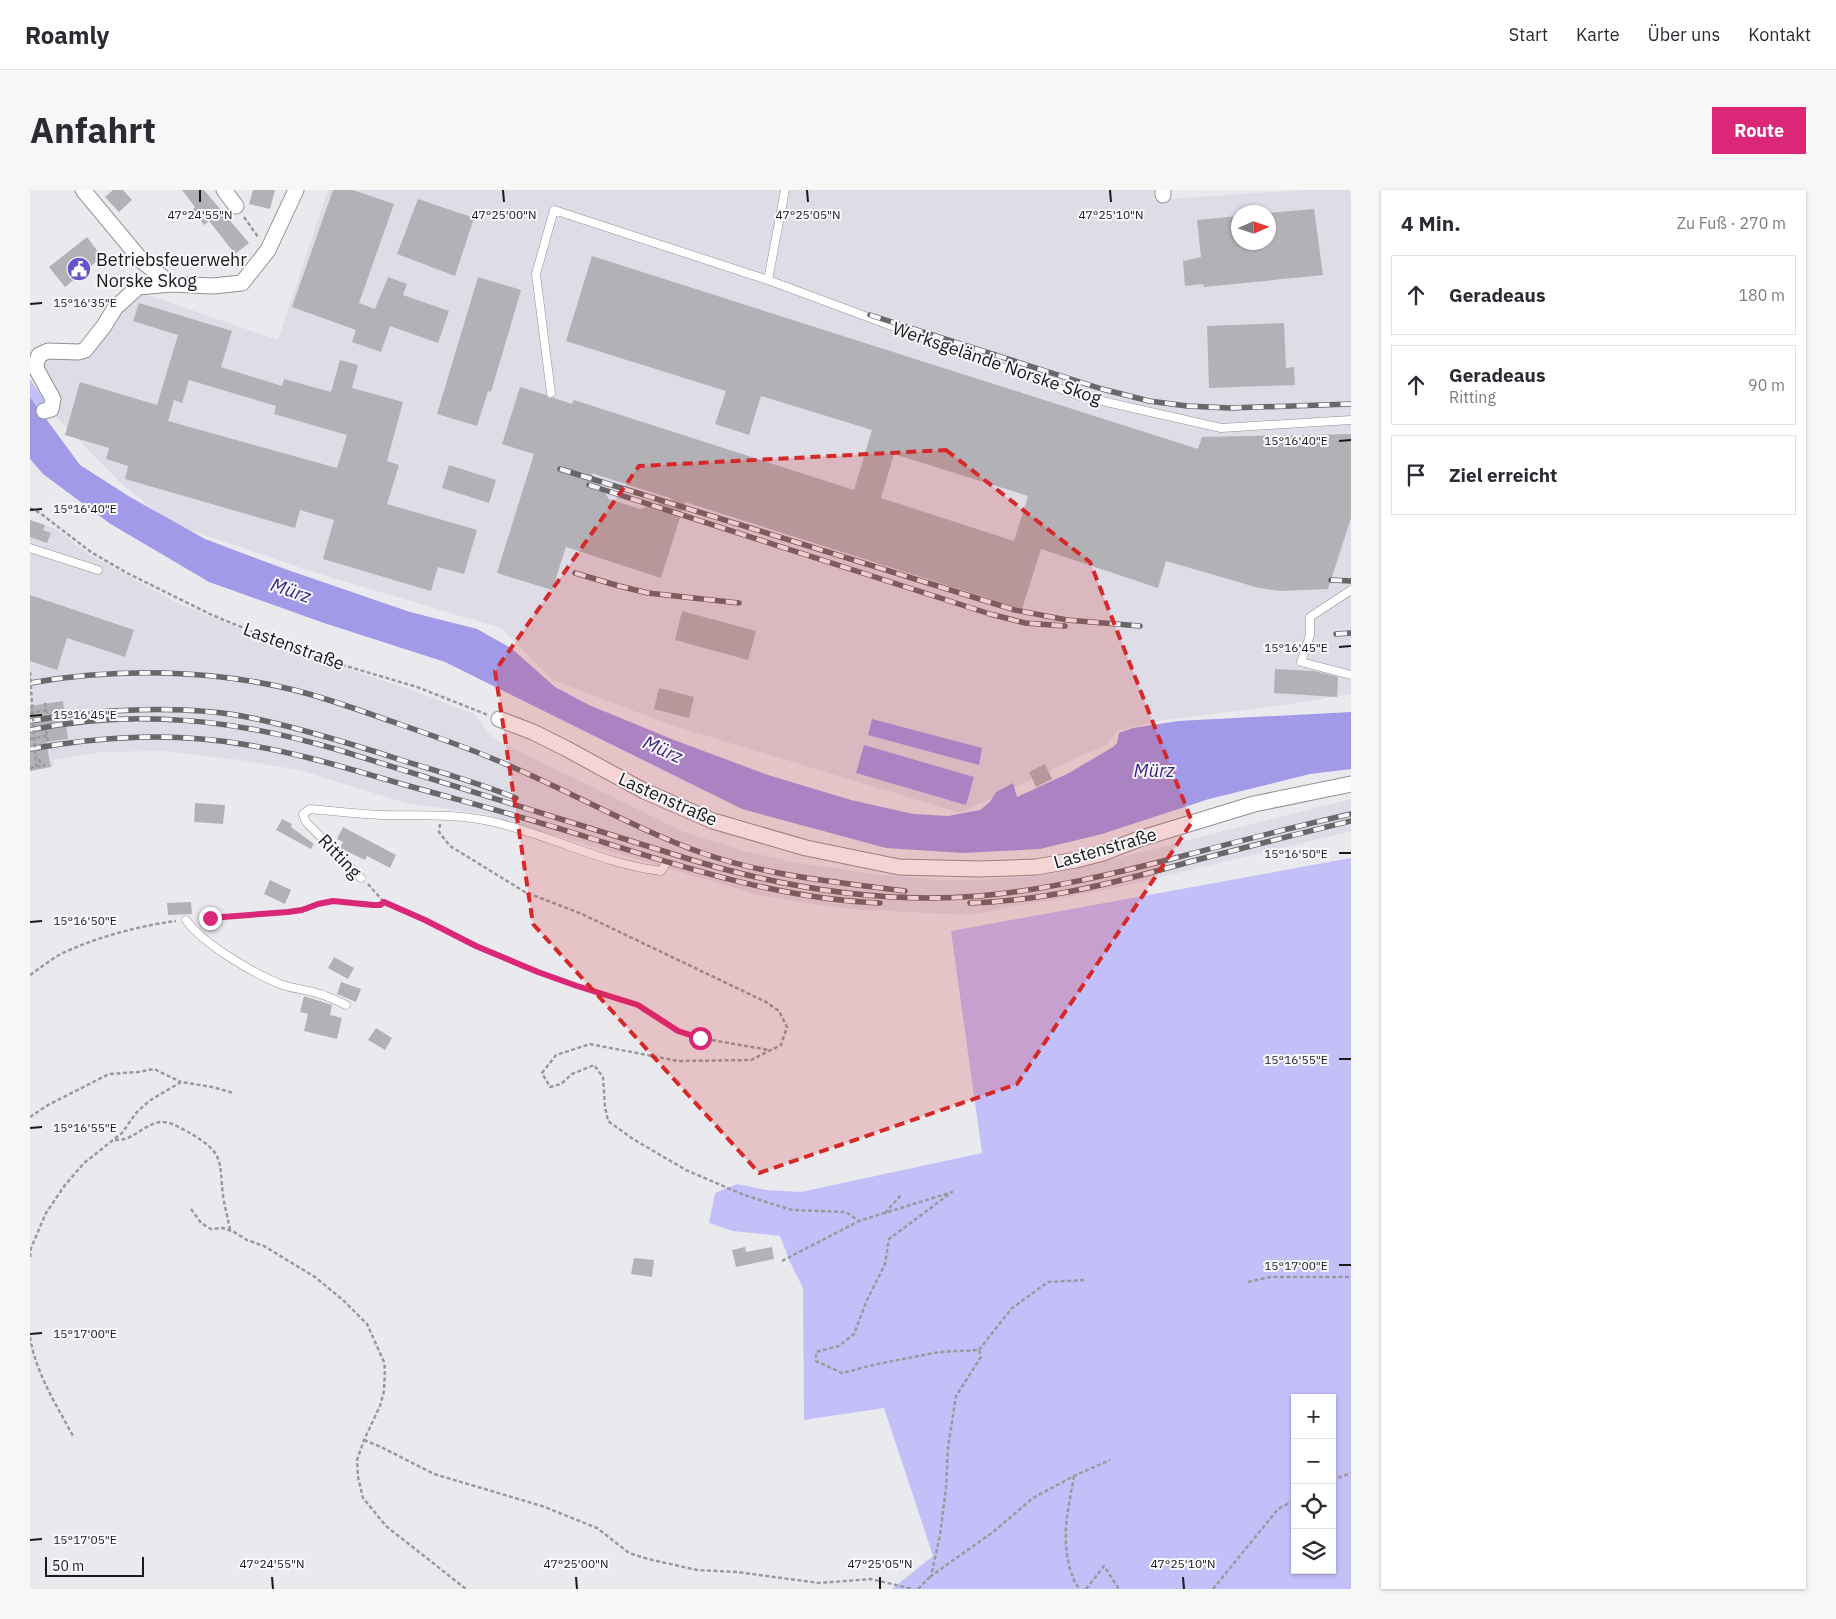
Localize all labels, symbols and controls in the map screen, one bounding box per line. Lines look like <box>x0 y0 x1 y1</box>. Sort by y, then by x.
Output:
text: Roamly <box>25 19 109 51</box>
text: Start <box>1509 23 1548 46</box>
text: Karte <box>1576 23 1620 46</box>
text: Über uns <box>1648 23 1720 46</box>
text: Kontakt <box>1748 23 1811 46</box>
text: Anfahrt <box>30 107 156 153</box>
button: Route <box>1712 107 1806 154</box>
north arrow <box>1231 205 1276 250</box>
text: 47°24'55"N <box>167 207 233 222</box>
text: 47°25'00"N <box>471 207 537 222</box>
text: 47°25'05"N <box>775 207 841 222</box>
text: 47°25'10"N <box>1078 207 1144 222</box>
text: 4 Min. <box>1401 209 1461 237</box>
text: Zu Fuß · 270 m <box>1677 213 1786 233</box>
place label: Betriebsfeuerwehr Norske Skog <box>96 248 247 292</box>
public building icon: Betriebsfeuerwehr Norske Skog <box>66 256 92 282</box>
icon: ahead <box>1402 281 1430 309</box>
text: Geradeaus <box>1449 283 1546 307</box>
text: 180 m <box>1738 285 1785 305</box>
text: 15°16'35"E <box>53 295 117 310</box>
street label: Werksgelände Norske Skog <box>890 316 1105 410</box>
text: Geradeaus <box>1449 363 1546 387</box>
icon: ahead <box>1402 371 1430 399</box>
text: 90 m <box>1748 375 1785 395</box>
text: Ritting <box>1449 387 1496 407</box>
text: 15°16'40"E <box>1264 433 1328 448</box>
icon: arrive <box>1402 461 1430 489</box>
text: Ziel erreicht <box>1449 463 1557 487</box>
text: 15°16'40"E <box>53 501 117 516</box>
water label: Mürz <box>268 572 315 608</box>
street label: Lastenstraße <box>240 617 348 675</box>
text: 15°16'45"E <box>1264 640 1328 655</box>
text: 15°16'45"E <box>53 707 117 722</box>
water label: Mürz <box>639 730 687 768</box>
water label: Mürz <box>1133 758 1175 782</box>
street label: Lastenstraße <box>615 767 721 831</box>
street label: Lastenstraße <box>1051 822 1159 874</box>
street label: Ritting <box>313 829 367 883</box>
text: 15°16'50"E <box>1264 846 1328 861</box>
route end <box>199 907 222 930</box>
text: 15°16'50"E <box>53 913 117 928</box>
route start <box>689 1027 712 1050</box>
text: 15°16'55"E <box>1264 1052 1328 1067</box>
text: 15°16'55"E <box>53 1120 117 1135</box>
text: 15°17'00"E <box>1264 1258 1328 1273</box>
text: 15°17'00"E <box>53 1326 117 1341</box>
map controls <box>1291 1394 1336 1574</box>
button: + <box>1291 1394 1336 1439</box>
button: − <box>1291 1439 1336 1484</box>
button: locate <box>1291 1484 1336 1529</box>
button: layers <box>1291 1529 1336 1574</box>
text: 15°17'05"E <box>53 1532 117 1547</box>
scale bar <box>45 1554 144 1577</box>
text: 47°24'55"N <box>239 1556 305 1571</box>
text: 47°25'00"N <box>543 1556 609 1571</box>
text: 47°25'05"N <box>847 1556 913 1571</box>
text: 47°25'10"N <box>1150 1556 1216 1571</box>
text: 50 m <box>52 1557 84 1575</box>

